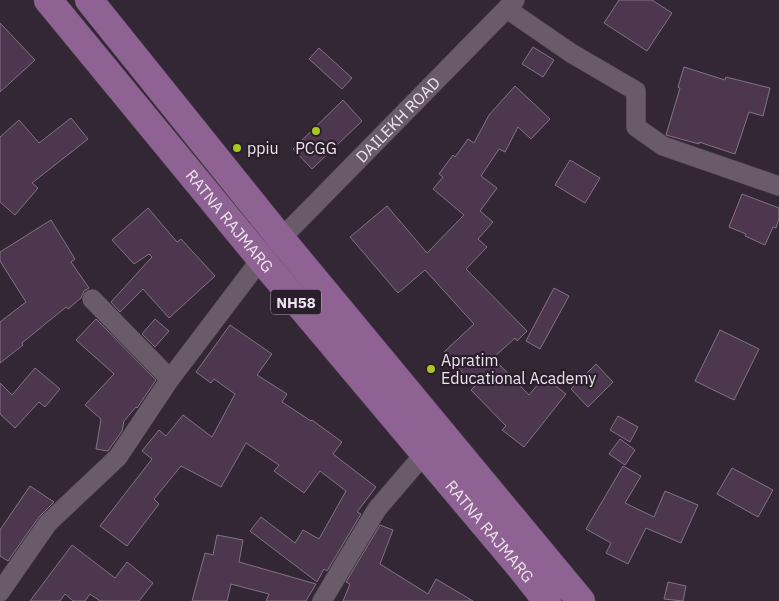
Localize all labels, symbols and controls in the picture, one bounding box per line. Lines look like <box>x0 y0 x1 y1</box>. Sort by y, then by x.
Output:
street label: DAILEKH ROAD <box>351 73 444 166</box>
marker: PCGG <box>310 125 322 137</box>
place label: ppiu <box>247 138 279 158</box>
place label: PCGG <box>295 138 337 158</box>
marker: ppiu <box>231 142 243 154</box>
street label: RATNA RAJMARG <box>182 165 278 276</box>
road number: NH58 <box>271 290 321 314</box>
place label: Apratim Educational Academy <box>441 350 596 388</box>
marker: Apratim Educational Academy <box>425 363 437 375</box>
street label: RATNA RAJMARG <box>441 476 538 586</box>

